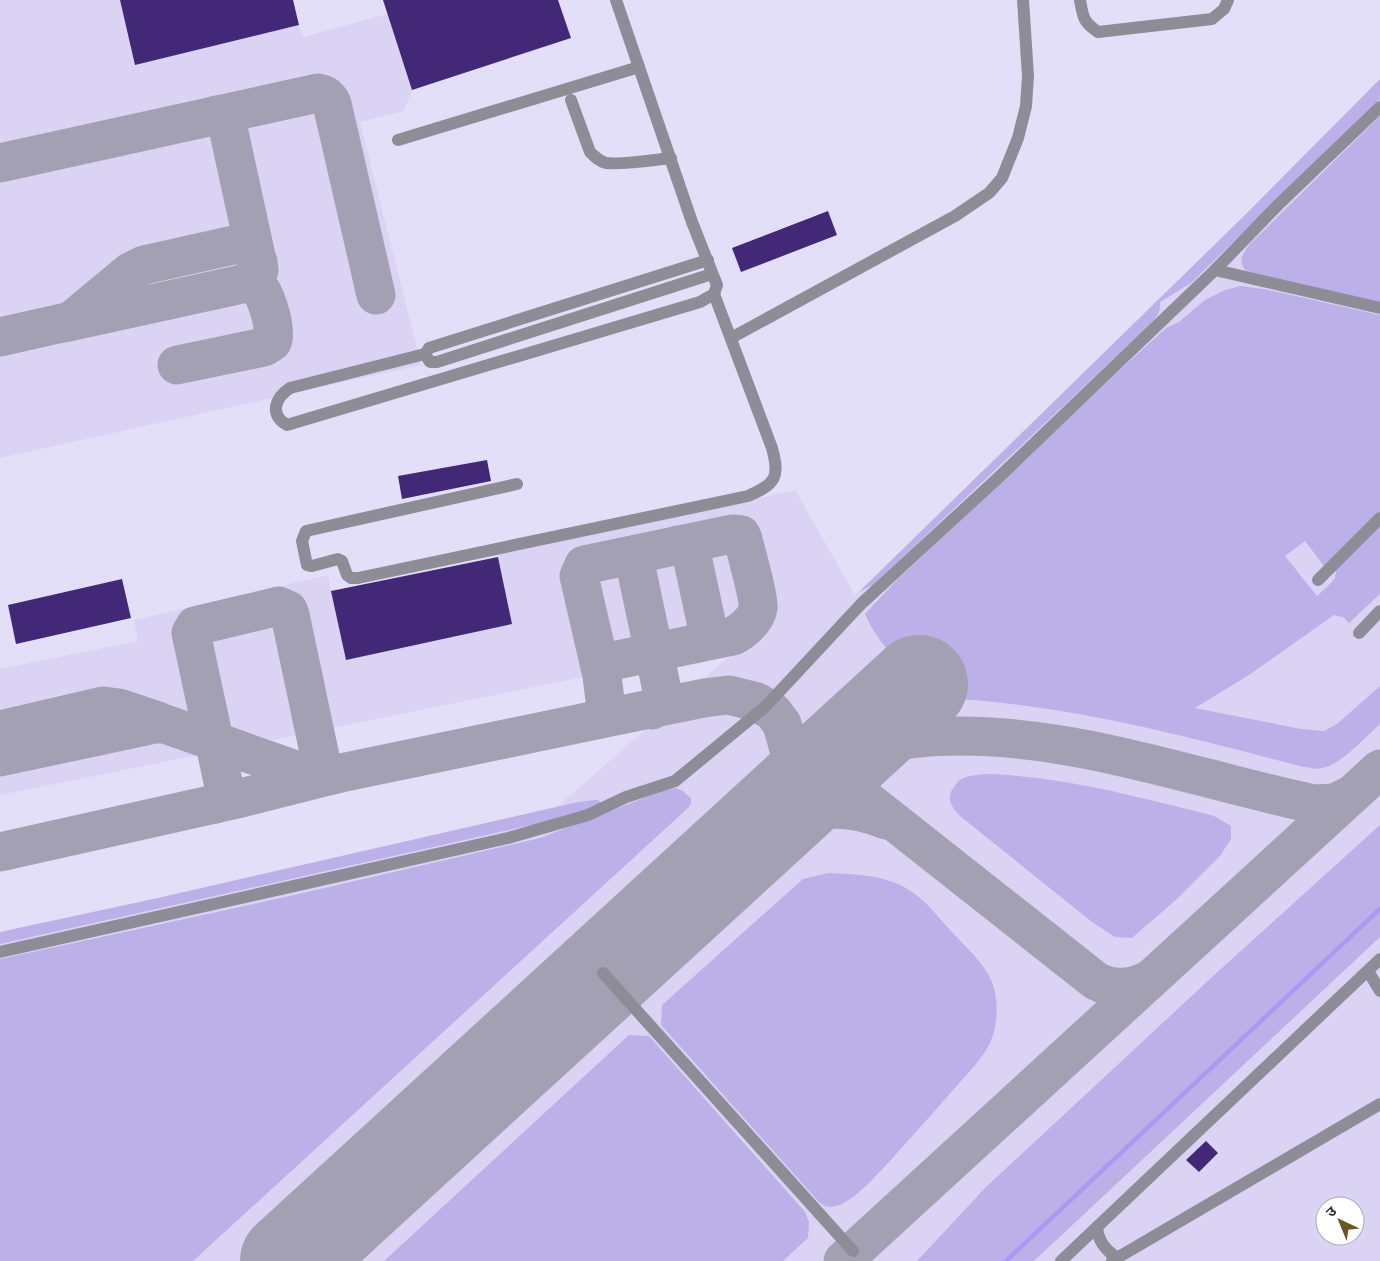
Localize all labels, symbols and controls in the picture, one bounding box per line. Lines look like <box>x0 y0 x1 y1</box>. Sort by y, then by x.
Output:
north arrow <box>1315 1196 1365 1246</box>
text: उ <box>1322 1202 1341 1221</box>

